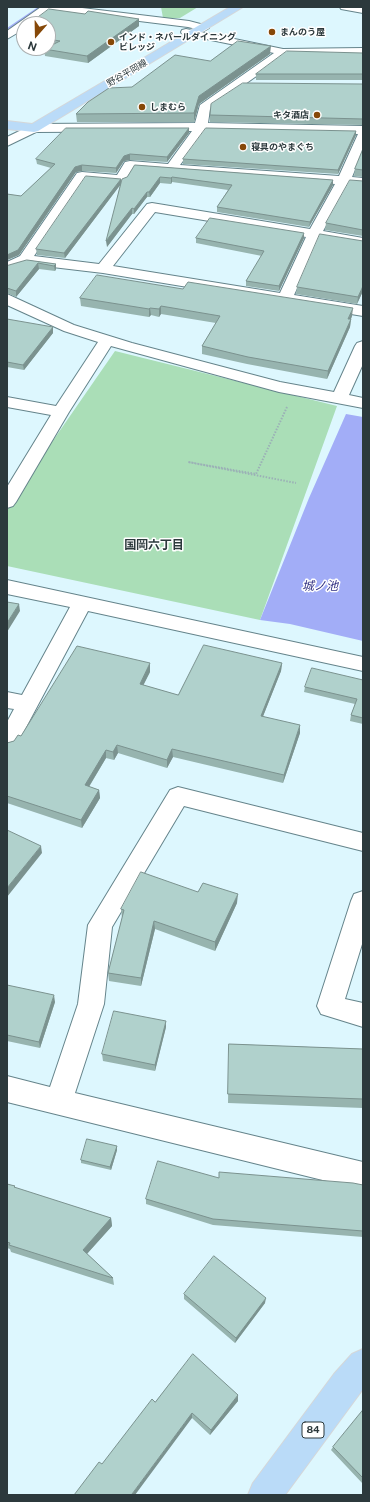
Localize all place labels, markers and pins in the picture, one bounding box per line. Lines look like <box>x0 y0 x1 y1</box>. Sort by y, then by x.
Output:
marker: まんのう屋 <box>267 27 277 37</box>
place label: まんのう屋 <box>280 27 325 37</box>
place label: インド・ネパールダイニング ビレッジ <box>119 32 236 53</box>
marker: インド・ネパールダイニング ビレッジ <box>106 37 116 47</box>
marker: しまむら <box>137 102 147 112</box>
place label: しまむら <box>150 102 186 112</box>
place label: キタ酒店 <box>273 110 309 120</box>
marker: キタ酒店 <box>312 110 322 120</box>
marker: 寝具のやまぐち <box>238 142 248 152</box>
place label: 寝具のやまぐち <box>251 142 314 152</box>

